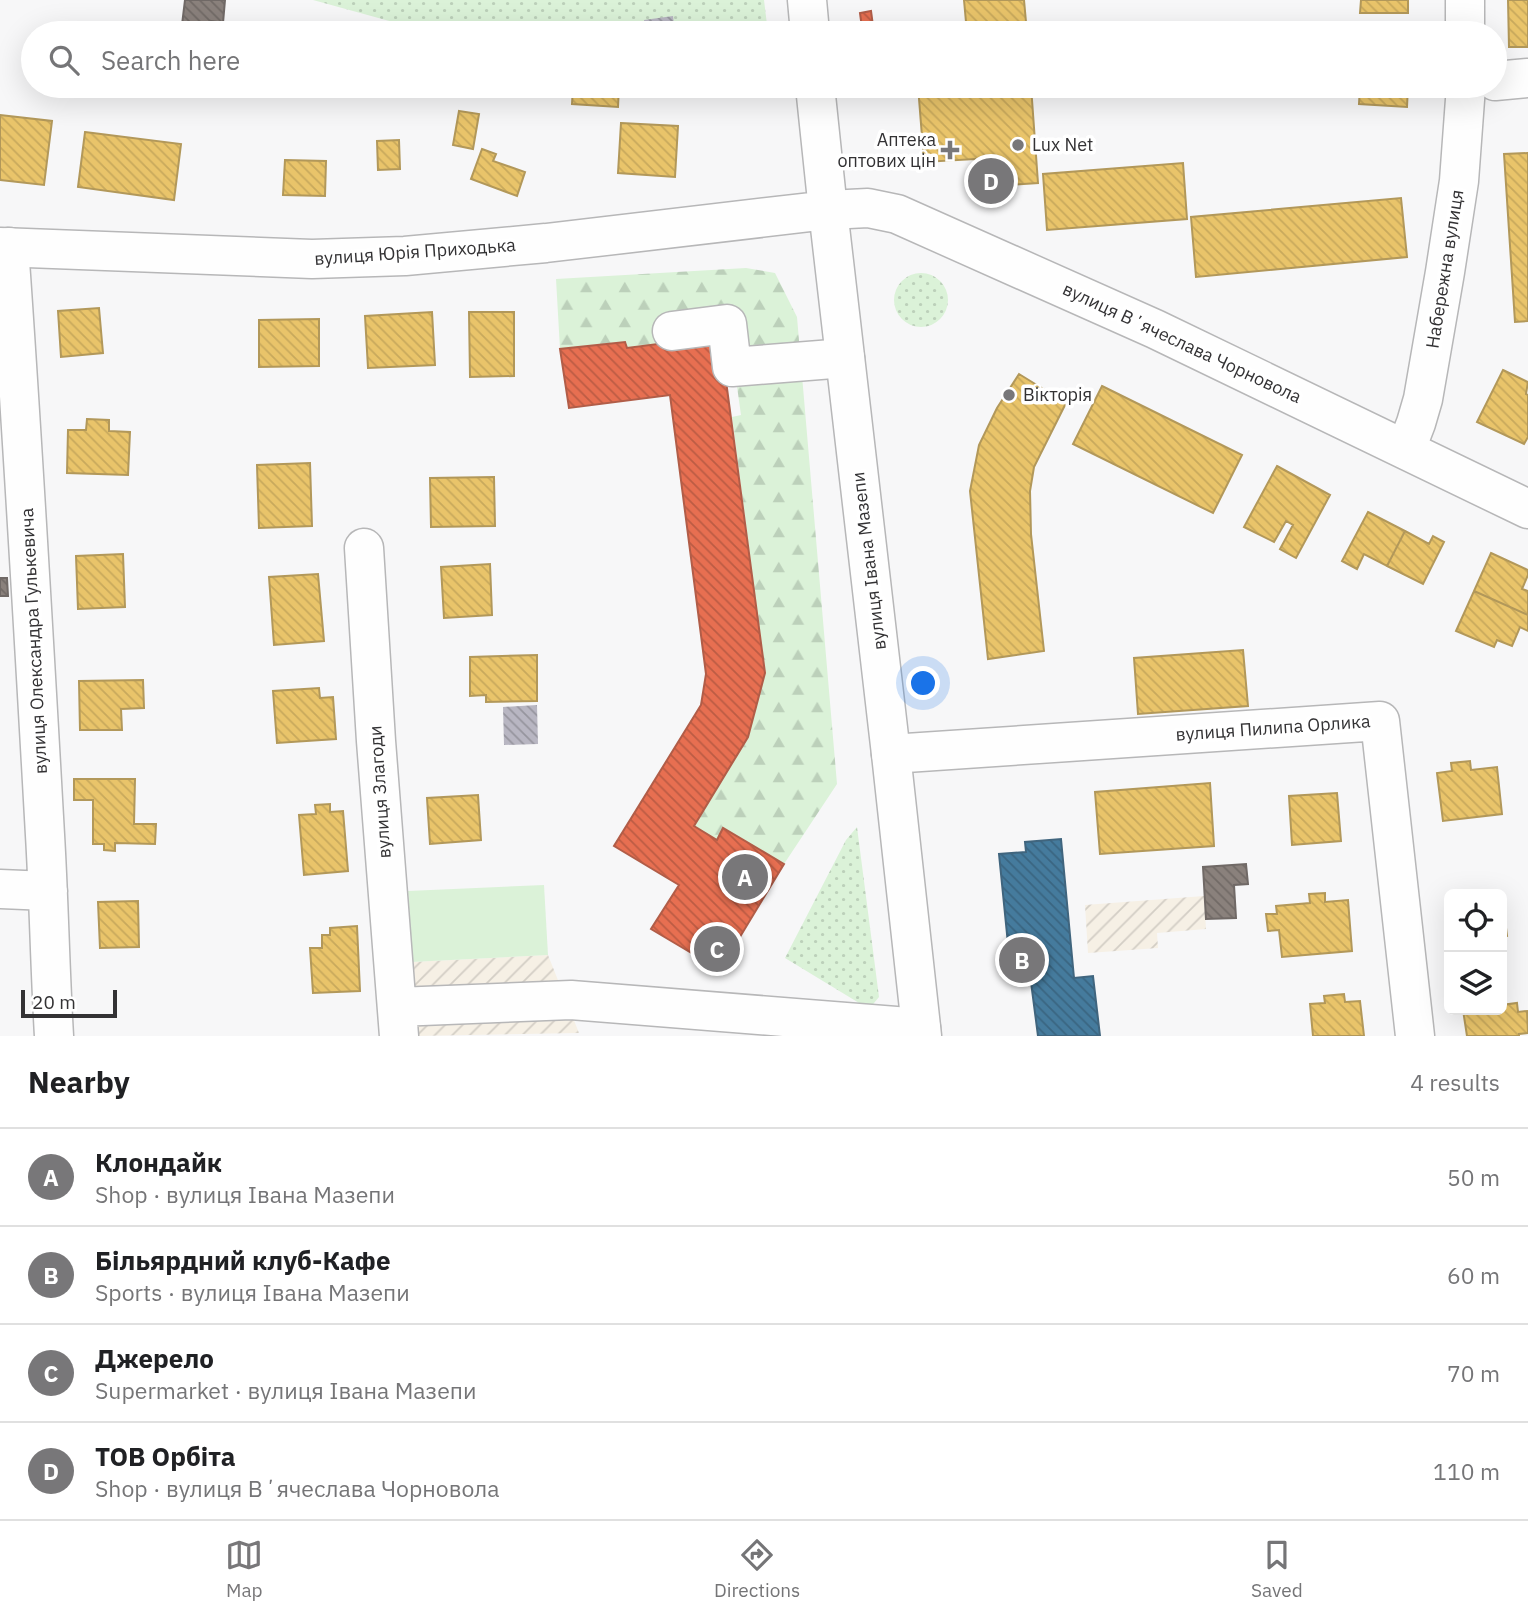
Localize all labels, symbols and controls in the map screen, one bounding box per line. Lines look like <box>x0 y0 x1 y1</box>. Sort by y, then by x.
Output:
search box <box>21 21 1507 98</box>
icon: search <box>45 41 83 79</box>
text: Search here <box>101 43 240 77</box>
place label: Аптека оптових цін <box>837 128 936 172</box>
place label: Lux Net <box>1032 133 1093 156</box>
marker: Lux Net <box>1010 137 1026 153</box>
marker: Аптека оптових цін <box>942 142 958 158</box>
pin: D <box>968 155 1014 207</box>
street label: Набережна вулиця <box>1421 188 1468 350</box>
street label: вулиця Юрія Приходька <box>313 233 517 270</box>
street label: вулиця Вʼячеслава Чорновола <box>1059 277 1306 408</box>
place label: Вікторія <box>1023 383 1092 406</box>
marker: Вікторія <box>1001 387 1017 403</box>
street label: вулиця Івана Мазепи <box>846 471 891 651</box>
street label: вулиця Олександра Гулькевича <box>15 507 52 775</box>
your location <box>906 666 940 700</box>
street label: вулиця Пилипа Орлика <box>1175 709 1372 746</box>
street label: вулиця Злагоди <box>363 725 396 859</box>
pin: A <box>722 851 768 903</box>
map controls <box>1444 889 1507 1015</box>
button: locate <box>1444 889 1507 952</box>
pin: C <box>694 923 740 975</box>
pin: B <box>999 934 1045 986</box>
button: layers <box>1444 952 1507 1015</box>
scale bar <box>21 987 117 1019</box>
text: 20 m <box>32 990 76 1014</box>
text: Nearby <box>28 1062 130 1101</box>
text: 4 results <box>1410 1067 1500 1097</box>
text: Клондайк <box>95 1145 222 1179</box>
text: A <box>43 1162 59 1192</box>
text: 50 m <box>1447 1162 1500 1192</box>
text: Shop · вулиця Івана Мазепи <box>95 1179 395 1209</box>
text: Більярдний клуб-Кафе <box>95 1243 391 1277</box>
text: B <box>43 1260 59 1290</box>
text: 60 m <box>1447 1260 1500 1290</box>
text: Sports · вулиця Івана Мазепи <box>95 1277 410 1307</box>
text: Джерело <box>95 1341 214 1375</box>
text: C <box>44 1358 58 1388</box>
text: 70 m <box>1447 1358 1500 1388</box>
text: Supermarket · вулиця Івана Мазепи <box>95 1375 476 1405</box>
text: ТОВ Орбіта <box>95 1439 236 1473</box>
text: D <box>43 1456 59 1486</box>
text: 110 m <box>1433 1456 1500 1486</box>
text: Shop · вулиця Вʼячеслава Чорновола <box>95 1473 500 1503</box>
tab: Map <box>225 1536 263 1602</box>
tab: Directions <box>714 1536 800 1602</box>
tab: Saved <box>1251 1536 1303 1602</box>

